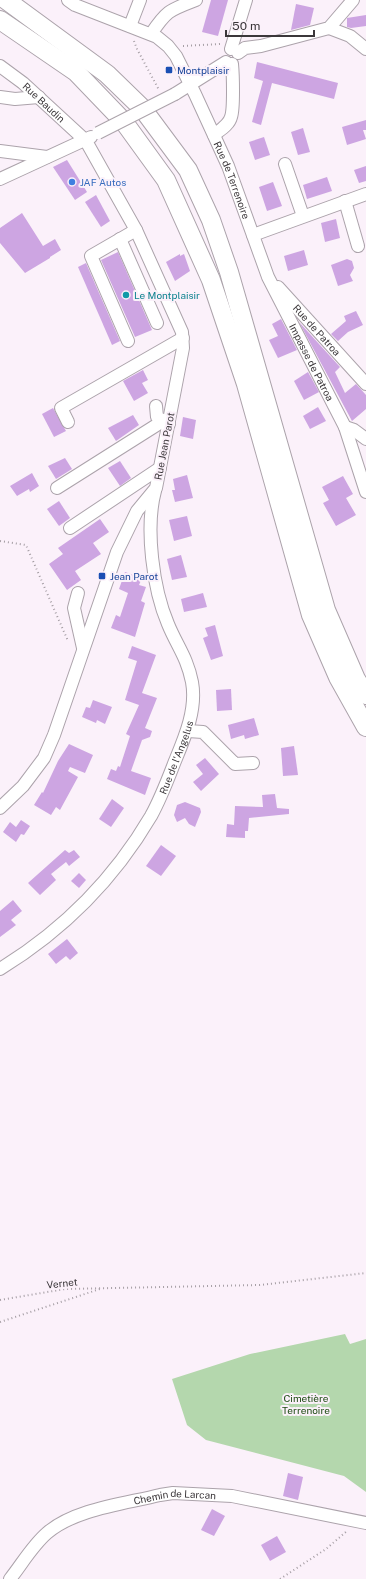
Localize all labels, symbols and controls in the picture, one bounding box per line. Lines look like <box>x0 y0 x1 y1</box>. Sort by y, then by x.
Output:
scale bar <box>226 12 314 38</box>
text: 50 m <box>232 19 260 33</box>
place label: Montplaisir <box>177 64 229 76</box>
marker: Montplaisir <box>164 65 174 75</box>
street label: Rue Baudin <box>20 80 68 125</box>
street label: Rue de Terrenoire <box>212 139 253 221</box>
place label: JAF Autos <box>80 176 126 188</box>
marker: JAF Autos <box>67 177 77 187</box>
place label: Le Montplaisir <box>134 289 200 301</box>
marker: Le Montplaisir <box>121 290 131 300</box>
street label: Rue de Patroa <box>291 302 343 358</box>
street label: Impasse de Patroa <box>287 321 337 403</box>
street label: Rue Jean Parot <box>152 411 176 481</box>
place label: Jean Parot <box>110 570 158 582</box>
marker: Jean Parot <box>97 571 107 581</box>
street label: Rue de l'Angelus <box>156 719 195 796</box>
street label: Vernet <box>46 1275 78 1291</box>
park label: Cimetière Terrenoire <box>282 1392 330 1416</box>
street label: Chemin de Larcan <box>132 1487 217 1507</box>

